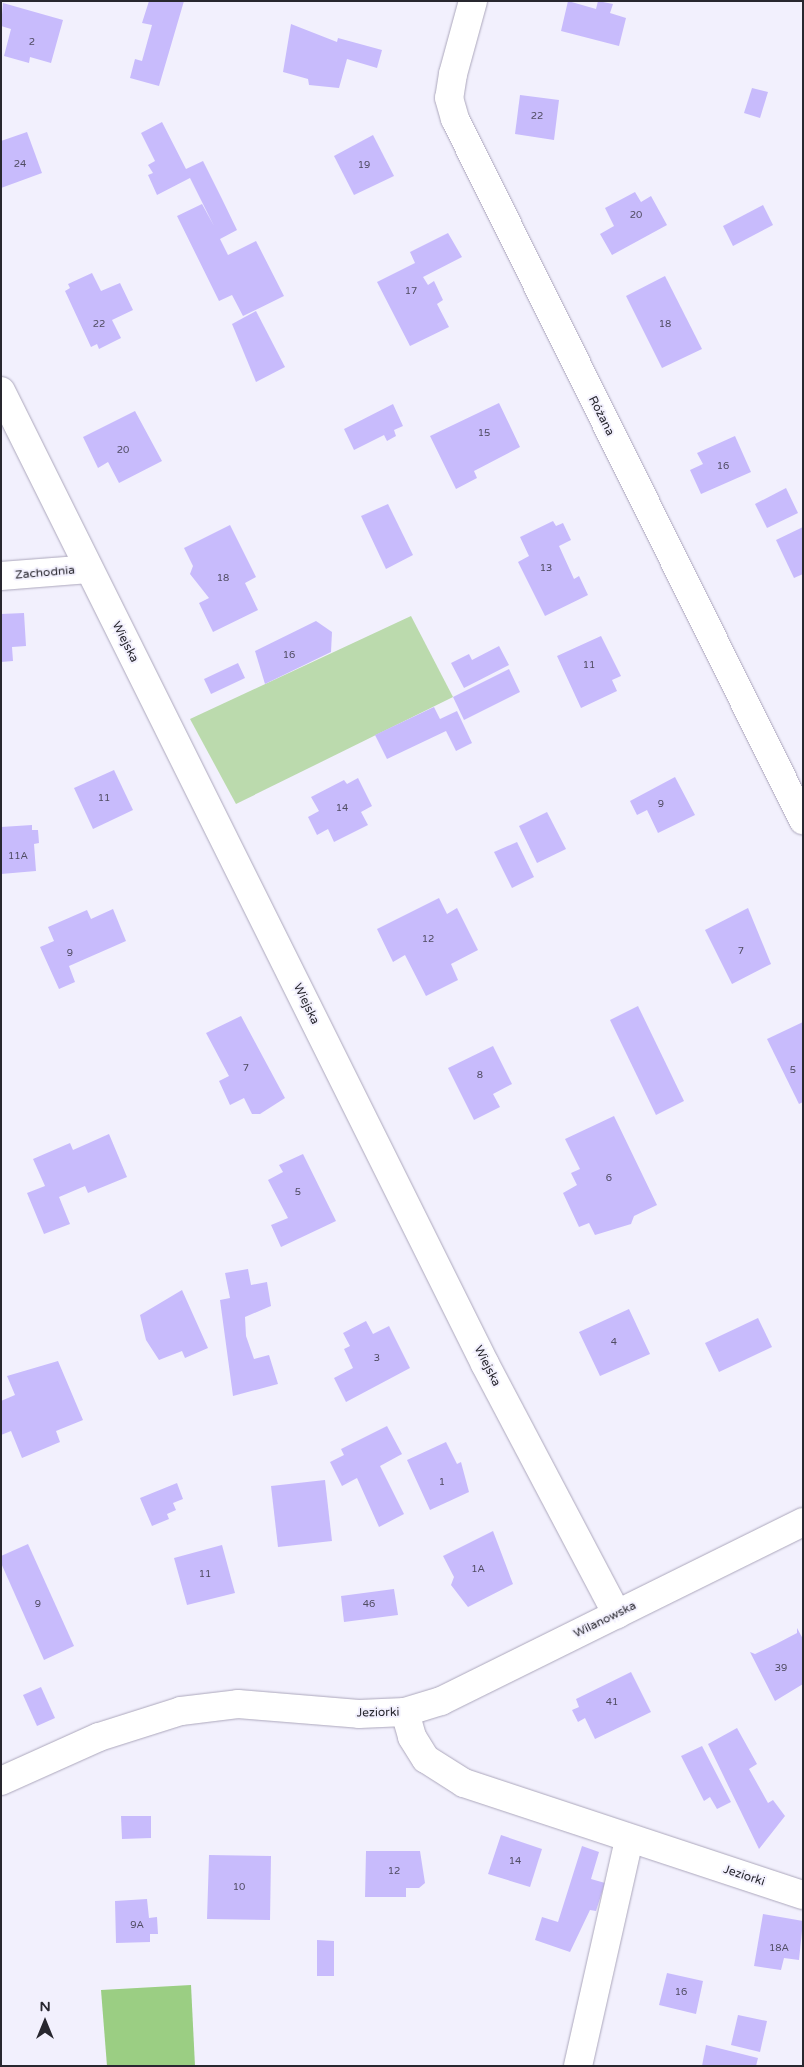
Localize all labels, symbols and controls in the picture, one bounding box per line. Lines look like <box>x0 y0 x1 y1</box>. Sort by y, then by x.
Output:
house number: 2 <box>29 37 35 49</box>
house number: 22 <box>531 111 543 123</box>
house number: 24 <box>14 159 26 171</box>
house number: 19 <box>358 160 370 172</box>
house number: 20 <box>630 210 642 222</box>
house number: 17 <box>405 286 417 298</box>
house number: 22 <box>93 319 105 331</box>
house number: 18 <box>659 319 671 331</box>
street label: Różana <box>585 394 617 438</box>
house number: 15 <box>478 428 490 440</box>
house number: 20 <box>117 445 129 457</box>
house number: 16 <box>717 461 729 473</box>
street label: Zachodnia <box>14 563 76 583</box>
house number: 13 <box>540 563 552 575</box>
house number: 18 <box>217 573 229 585</box>
street label: Wiejska <box>109 619 141 665</box>
house number: 16 <box>283 650 295 662</box>
house number: 11 <box>583 660 595 672</box>
house number: 11 <box>98 793 110 805</box>
house number: 9 <box>658 799 664 811</box>
house number: 14 <box>336 803 348 815</box>
house number: 11A <box>8 851 28 863</box>
house number: 12 <box>422 934 434 946</box>
house number: 7 <box>738 946 744 958</box>
house number: 9 <box>67 948 73 960</box>
street label: Wiejska <box>290 981 322 1027</box>
house number: 7 <box>243 1063 249 1075</box>
house number: 5 <box>790 1065 796 1077</box>
house number: 8 <box>477 1070 483 1082</box>
house number: 6 <box>606 1173 612 1185</box>
house number: 5 <box>295 1187 301 1199</box>
house number: 4 <box>611 1337 617 1349</box>
street label: Wiejska <box>471 1343 503 1389</box>
house number: 3 <box>374 1353 380 1365</box>
house number: 1 <box>439 1477 445 1489</box>
house number: 1A <box>471 1564 485 1576</box>
house number: 11 <box>199 1569 211 1581</box>
house number: 9 <box>35 1599 41 1611</box>
house number: 46 <box>363 1599 375 1611</box>
street label: Wilanowska <box>571 1599 639 1641</box>
house number: 39 <box>775 1663 787 1675</box>
house number: 41 <box>606 1697 618 1709</box>
street label: Jeziorki <box>356 1705 400 1721</box>
house number: 14 <box>509 1856 521 1868</box>
street label: Jeziorki <box>721 1863 767 1889</box>
house number: 12 <box>388 1866 400 1878</box>
house number: 10 <box>233 1882 245 1894</box>
house number: 9A <box>130 1920 144 1932</box>
house number: 18A <box>769 1943 789 1955</box>
house number: 16 <box>675 1987 687 1999</box>
north arrow <box>20 1997 70 2047</box>
text: N <box>39 1998 51 2015</box>

